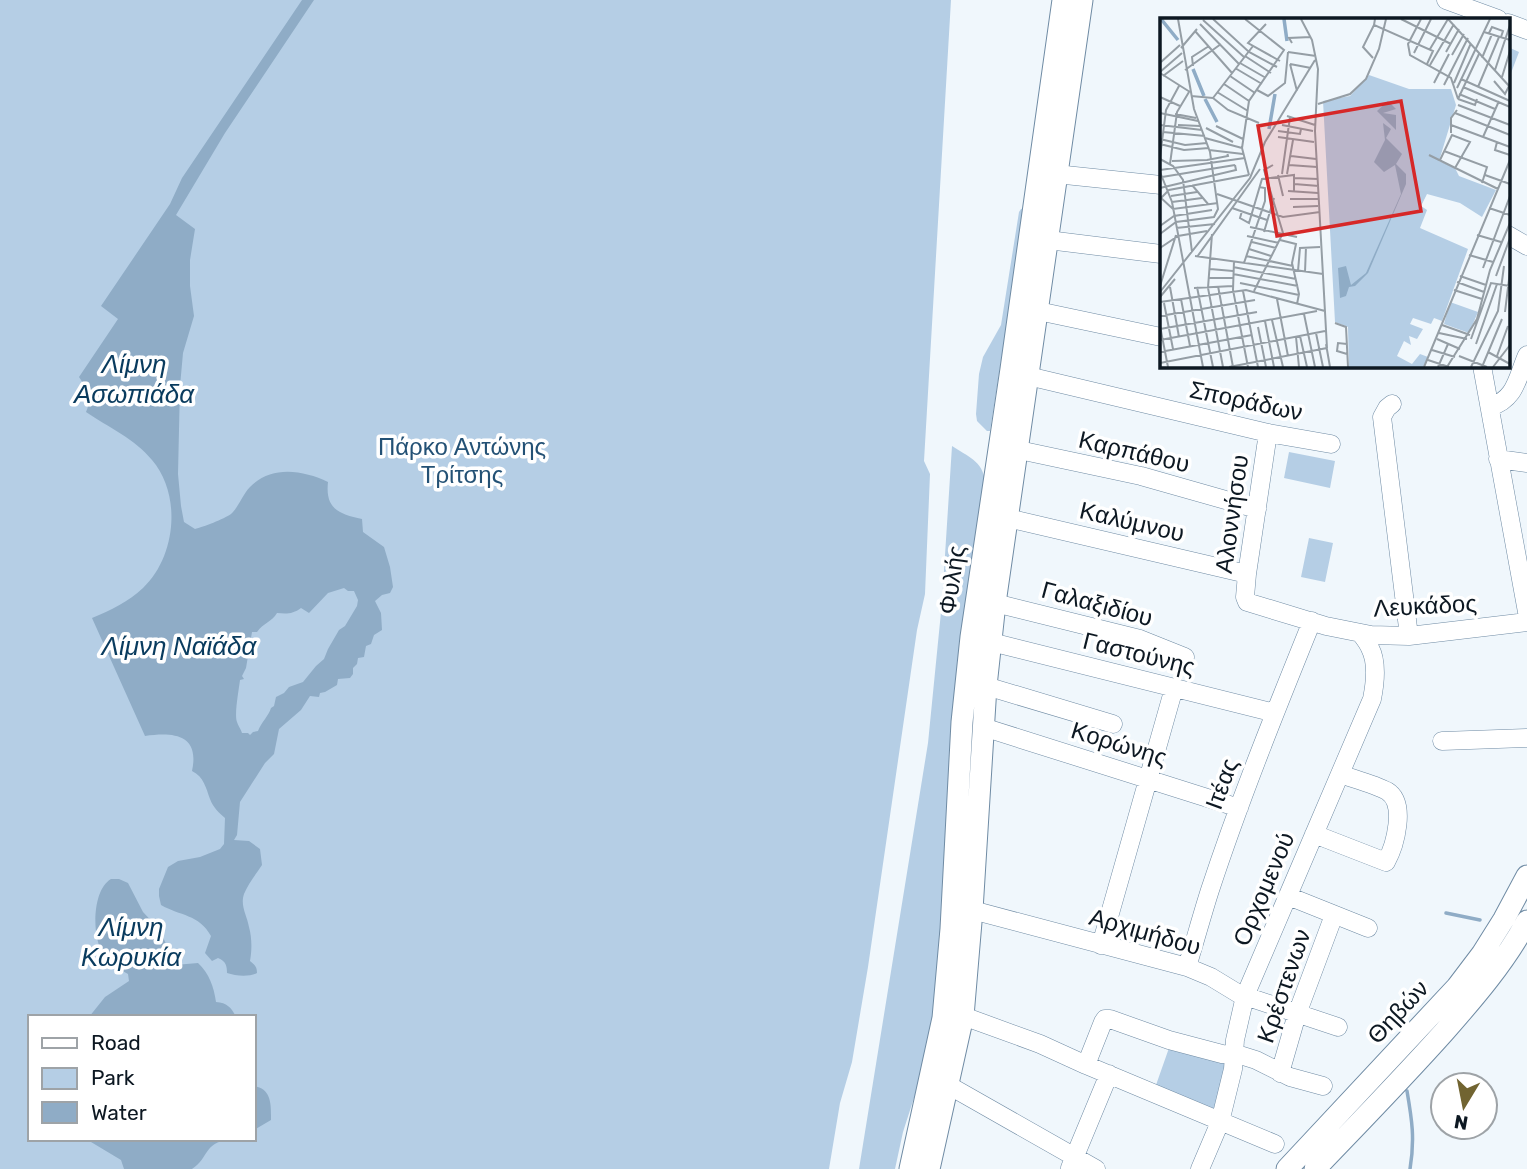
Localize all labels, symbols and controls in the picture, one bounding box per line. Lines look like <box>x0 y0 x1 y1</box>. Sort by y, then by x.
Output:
inset map <box>1160 18 1510 368</box>
water label: Λίμνη Ασωπιάδα <box>72 349 195 410</box>
street label: Σποράδων <box>1187 375 1305 427</box>
street label: Καρπάθου <box>1076 426 1192 478</box>
park label: Πάρκο Αντώνης Τρίτσης <box>378 433 546 489</box>
street label: Αλοννήσου <box>1210 453 1254 575</box>
street label: Καλύμνου <box>1077 496 1187 548</box>
street label: Φυλής <box>933 544 971 616</box>
street label: Γαλαξιδίου <box>1038 576 1156 632</box>
street label: Λευκάδος <box>1372 589 1478 623</box>
street label: Γαστούνης <box>1080 627 1198 681</box>
water label: Λίμνη Ναϊάδα <box>100 631 258 662</box>
street label: Κορώνης <box>1068 716 1170 772</box>
street label: Ιτέας <box>1200 755 1244 813</box>
street label: Ορχομενού <box>1228 828 1300 950</box>
street label: Αρχιμήδου <box>1086 903 1204 961</box>
water label: Λίμνη Κωρυκία <box>81 912 182 973</box>
street label: Κρέστενων <box>1252 926 1316 1046</box>
street label: Θηβών <box>1362 974 1434 1050</box>
legend <box>28 1015 256 1141</box>
text: Road <box>91 1030 141 1055</box>
text: Park <box>91 1065 135 1090</box>
north arrow <box>1429 1071 1499 1141</box>
text: Water <box>91 1100 147 1125</box>
text: N <box>1452 1110 1470 1135</box>

